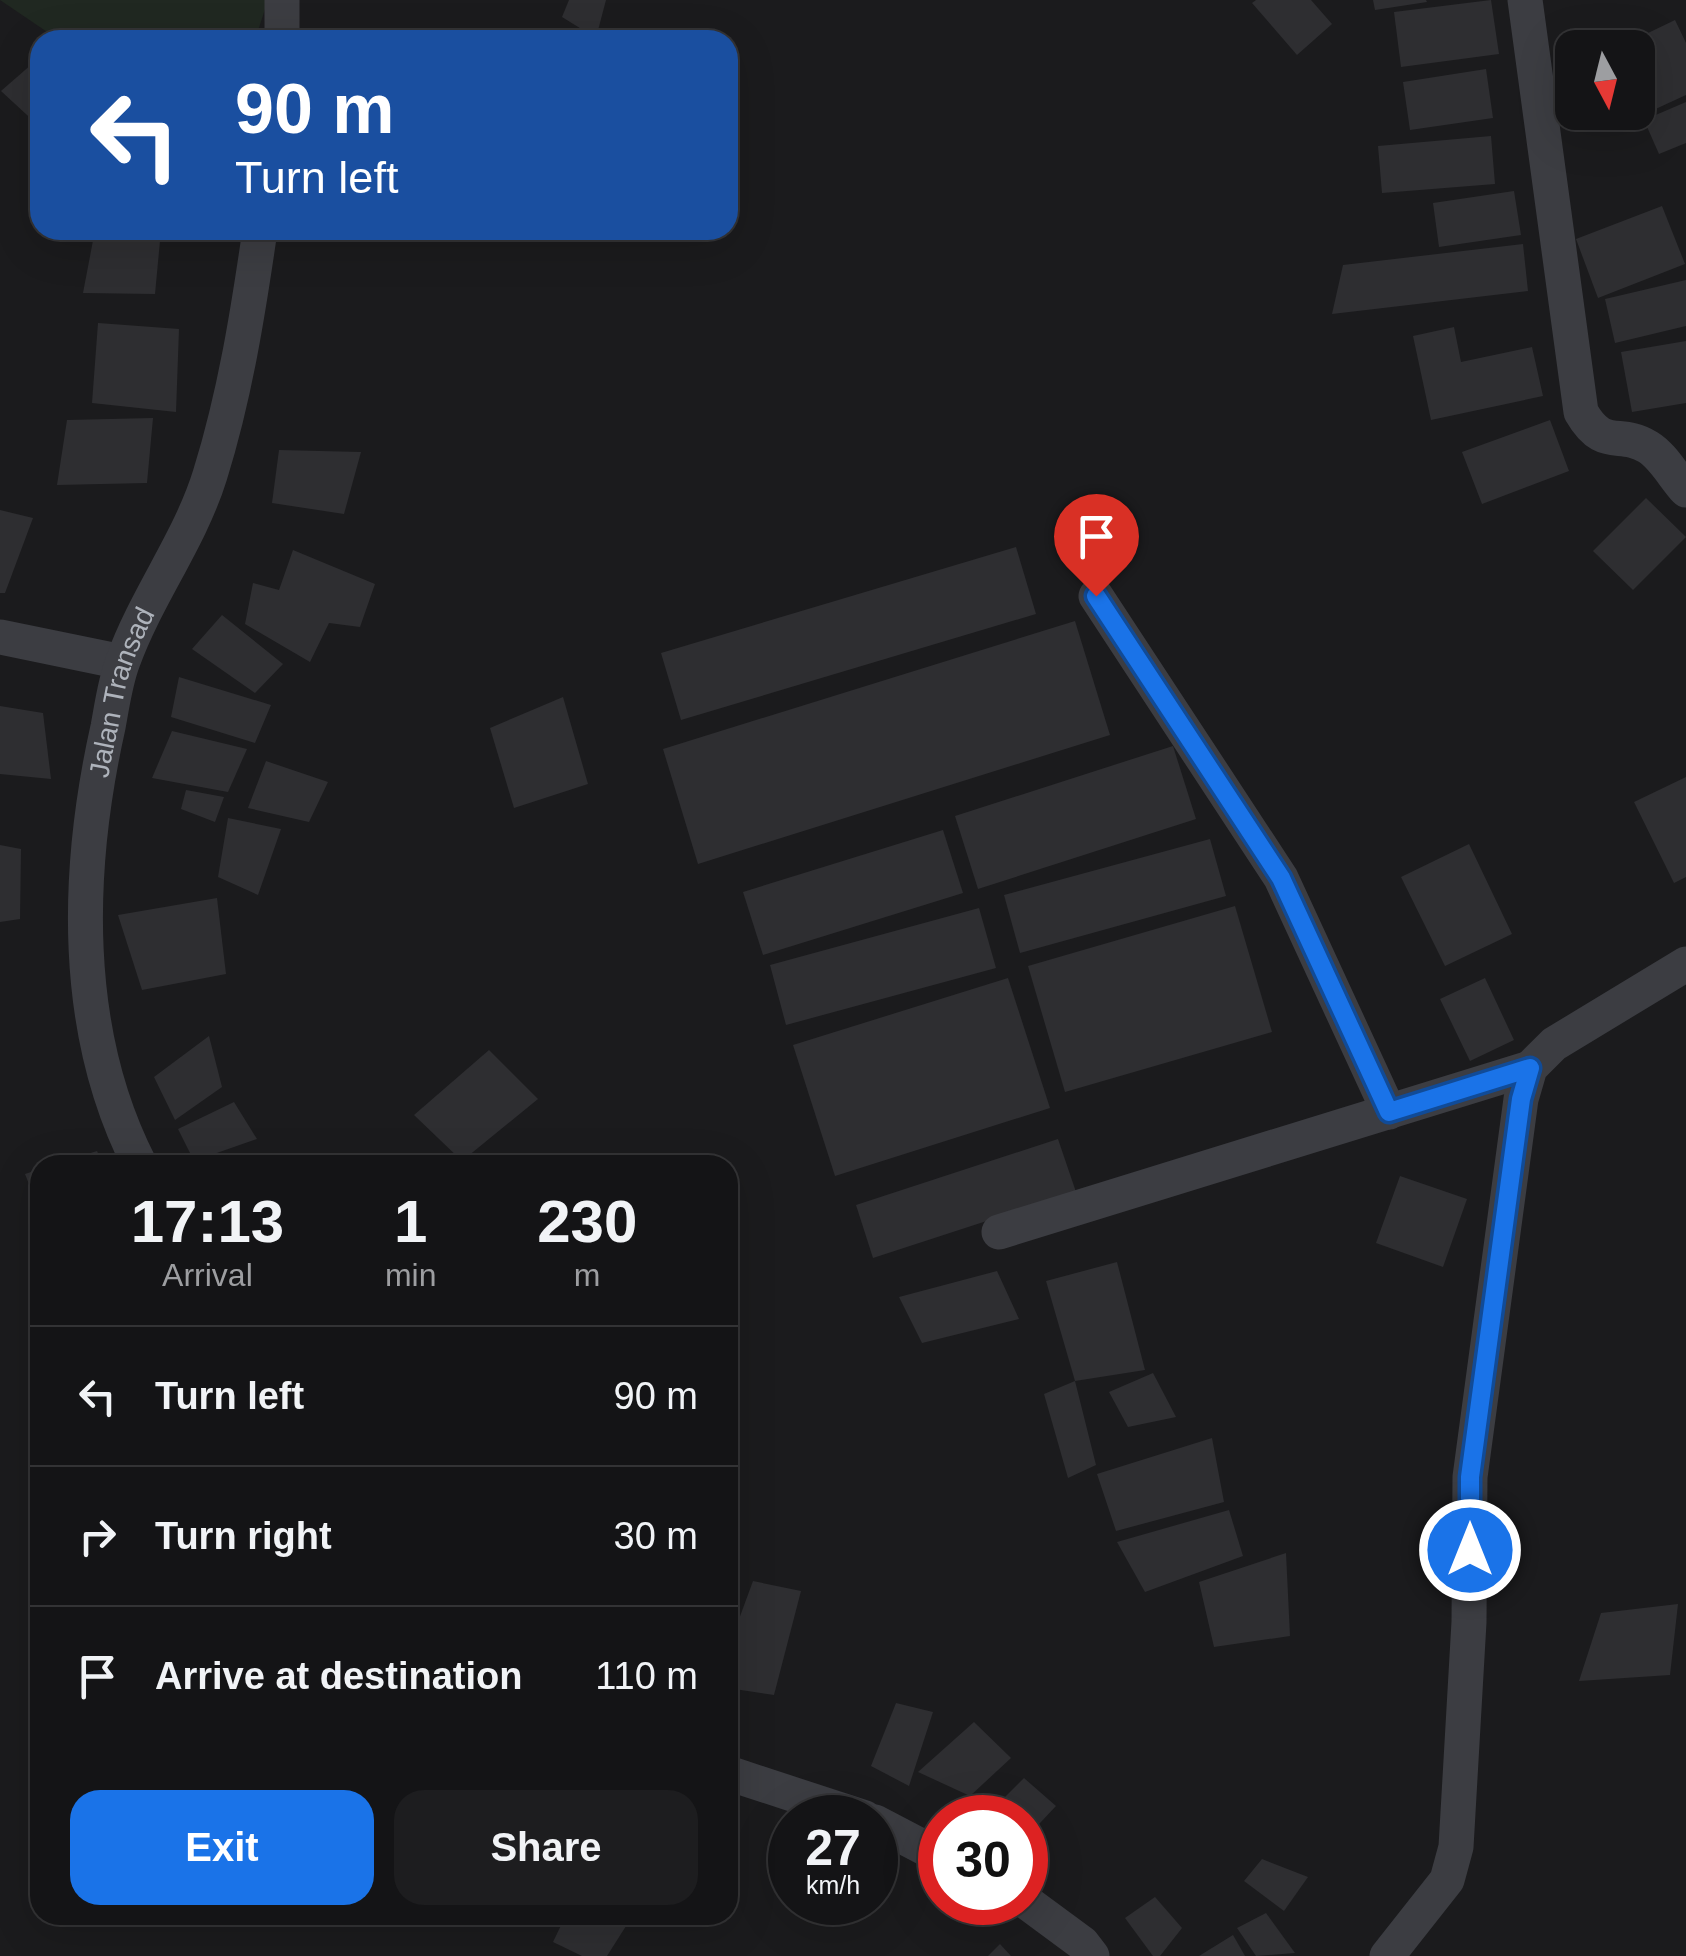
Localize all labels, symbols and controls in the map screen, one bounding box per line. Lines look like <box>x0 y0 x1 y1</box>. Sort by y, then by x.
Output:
north arrow <box>1555 30 1655 130</box>
map controls <box>1555 30 1655 130</box>
icon: left <box>70 70 200 200</box>
text: 90 m <box>235 70 395 148</box>
text: Turn left <box>235 152 398 203</box>
pin <box>1054 494 1139 597</box>
icon: arrive <box>1069 509 1124 564</box>
street label: Jalan Transad <box>83 602 160 780</box>
text: 17:13 <box>131 1188 284 1255</box>
text: 1 <box>394 1188 427 1255</box>
text: 230 <box>537 1188 637 1255</box>
text: Arrival <box>162 1257 253 1293</box>
text: min <box>385 1257 436 1293</box>
text: m <box>574 1257 601 1293</box>
icon: left <box>70 1369 125 1424</box>
text: Turn left <box>155 1375 304 1417</box>
text: 90 m <box>614 1375 698 1417</box>
position arrow <box>1418 1498 1522 1602</box>
icon: right <box>70 1509 125 1564</box>
text: Turn right <box>155 1515 332 1557</box>
text: 30 m <box>614 1515 698 1557</box>
icon: arrive <box>70 1649 125 1704</box>
text: Arrive at destination <box>155 1655 522 1697</box>
text: 110 m <box>595 1655 698 1697</box>
button: Exit <box>70 1790 374 1905</box>
button: Share <box>394 1790 698 1905</box>
speed limit sign: 30 <box>918 1795 1048 1925</box>
text: 27 <box>805 1820 861 1876</box>
text: km/h <box>806 1871 860 1899</box>

